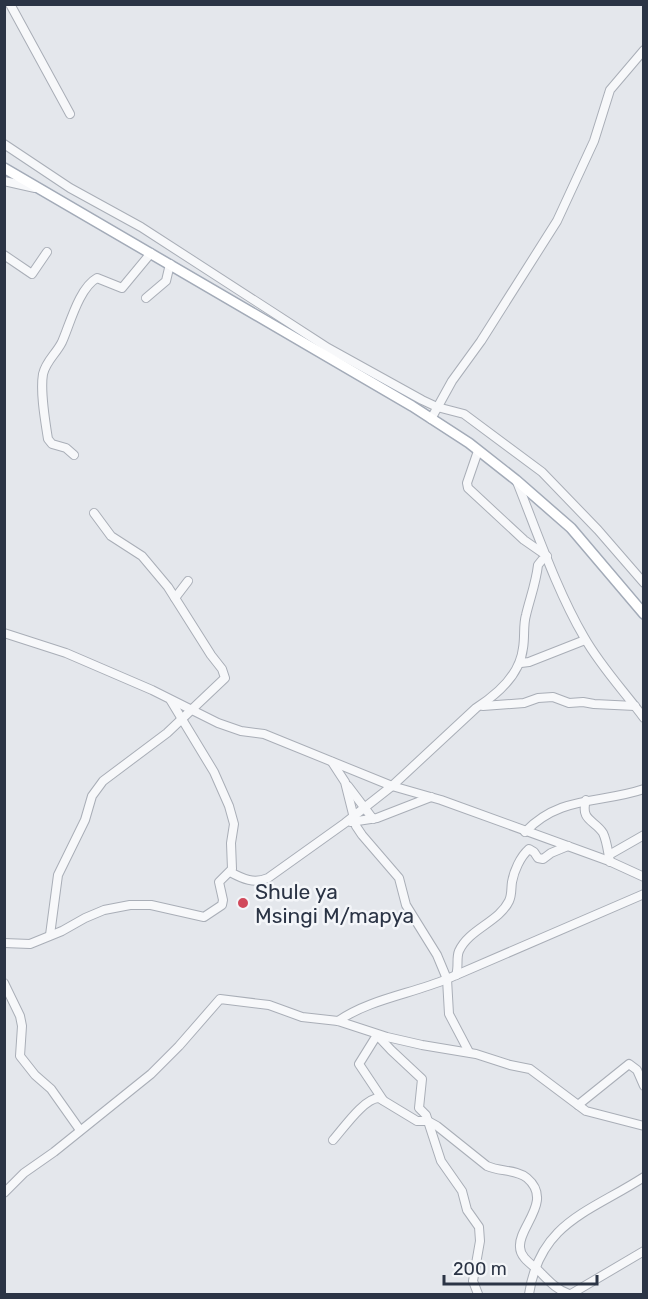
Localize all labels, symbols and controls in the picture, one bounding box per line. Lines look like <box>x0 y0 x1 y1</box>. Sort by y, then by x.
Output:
place label: Shule ya Msingi M/mapya <box>255 879 414 928</box>
marker: Shule ya Msingi M/mapya <box>236 896 250 910</box>
scale bar <box>444 1248 597 1286</box>
text: 200 m <box>453 1258 507 1280</box>

